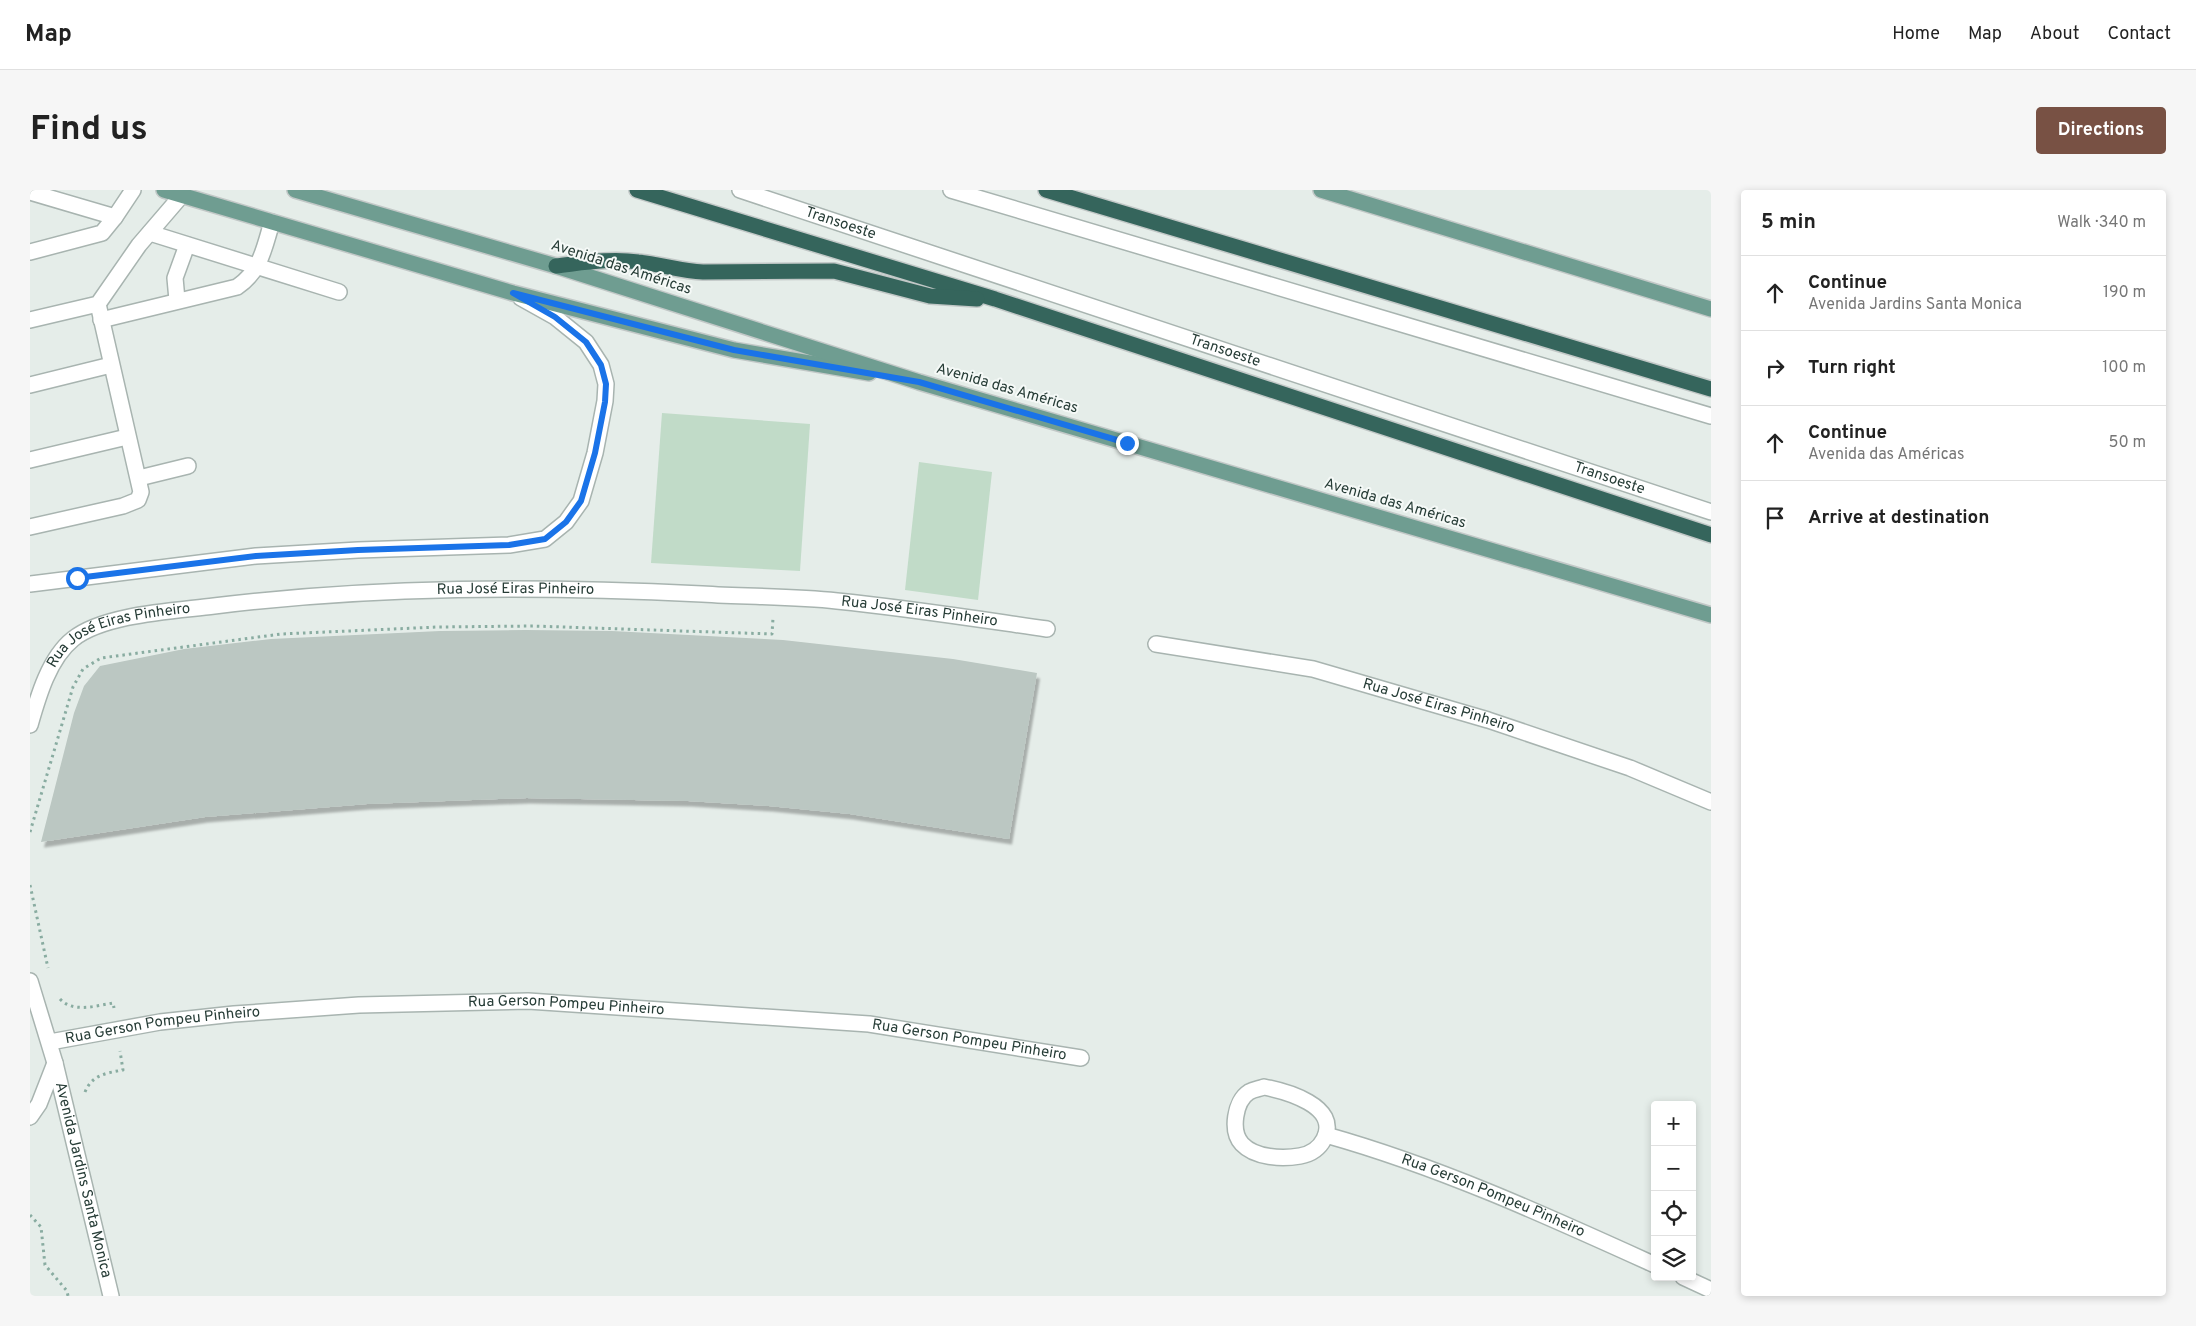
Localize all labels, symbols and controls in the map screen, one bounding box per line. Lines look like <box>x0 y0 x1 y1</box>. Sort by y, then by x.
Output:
text: Map <box>25 20 72 50</box>
text: Home <box>1892 23 1940 46</box>
text: Map <box>1968 23 2002 46</box>
text: About <box>2030 23 2079 46</box>
text: Contact <box>2107 23 2171 46</box>
button: Directions <box>2036 107 2166 154</box>
text: Find us <box>30 108 148 152</box>
street label: Transoeste <box>803 203 878 244</box>
text: 5 min <box>1761 209 1816 236</box>
text: Walk · 340 m <box>2057 213 2146 233</box>
street label: Avenida das Américas <box>548 236 694 300</box>
text: Continue <box>1808 271 1887 295</box>
icon: ahead <box>1761 279 1789 307</box>
text: 190 m <box>2103 283 2146 303</box>
text: Avenida Jardins Santa Monica <box>1808 295 2022 315</box>
street label: Transoeste <box>1187 330 1263 371</box>
icon: right <box>1761 354 1789 382</box>
text: Turn right <box>1808 356 1896 380</box>
text: 100 m <box>2102 358 2146 378</box>
street label: Avenida das Américas <box>934 360 1080 418</box>
text: Continue <box>1808 421 1887 445</box>
icon: ahead <box>1761 429 1789 457</box>
route end <box>1116 432 1139 455</box>
text: 50 m <box>2109 433 2146 453</box>
text: Avenida das Américas <box>1808 445 1964 465</box>
street label: Transoeste <box>1572 458 1647 499</box>
street label: Avenida das Américas <box>1322 475 1468 533</box>
icon: arrive <box>1761 504 1789 532</box>
text: Arrive at destination <box>1808 506 1989 530</box>
route start <box>66 567 89 590</box>
street label: Rua José Eiras Pinheiro <box>436 579 594 599</box>
street label: Rua José Eiras Pinheiro <box>840 592 999 631</box>
street label: Rua José Eiras Pinheiro <box>43 599 191 671</box>
street label: Rua José Eiras Pinheiro <box>1360 674 1517 738</box>
street label: Rua Gerson Pompeu Pinheiro <box>468 991 665 1020</box>
street label: Rua Gerson Pompeu Pinheiro <box>64 1003 261 1049</box>
street label: Rua Gerson Pompeu Pinheiro <box>871 1015 1068 1065</box>
street label: Avenida Jardins Santa Monica <box>50 1080 116 1280</box>
map controls <box>1651 1101 1696 1281</box>
button: + <box>1651 1101 1696 1146</box>
button: − <box>1651 1146 1696 1191</box>
street label: Rua Gerson Pompeu Pinheiro <box>1399 1150 1588 1242</box>
button: locate <box>1651 1191 1696 1236</box>
button: layers <box>1651 1236 1696 1281</box>

